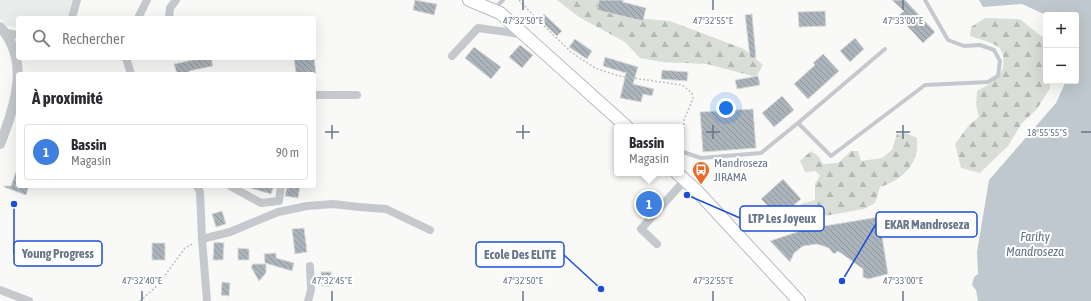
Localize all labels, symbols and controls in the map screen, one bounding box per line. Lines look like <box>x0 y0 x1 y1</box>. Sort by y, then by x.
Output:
map controls <box>1043 12 1079 84</box>
button: + <box>1043 12 1079 48</box>
text: 47°32'50"E <box>503 15 544 26</box>
text: 47°32'55"E <box>693 15 734 26</box>
text: 47°33'00"E <box>883 15 924 26</box>
search box <box>16 16 316 60</box>
icon: search <box>30 27 52 49</box>
text: Rechercher <box>62 30 124 47</box>
button: − <box>1043 48 1079 84</box>
text: À proximité <box>32 88 103 108</box>
your location <box>716 98 736 118</box>
popup <box>614 124 684 176</box>
text: 18°55'55"S <box>1027 127 1067 138</box>
text: Bassin <box>629 134 664 151</box>
text: Bassin <box>71 136 106 153</box>
text: 1 <box>43 145 49 160</box>
text: 90 m <box>276 145 299 160</box>
text: Magasin <box>629 151 669 166</box>
text: Magasin <box>71 153 111 168</box>
place label: Mandroseza JIRAMA <box>714 156 768 184</box>
bus stop icon: Mandroseza JIRAMA <box>691 160 711 185</box>
pin: 1 <box>636 189 662 219</box>
callout: LTP Les Joyeux <box>740 206 824 231</box>
text: LTP Les Joyeux <box>748 211 817 226</box>
callout: EKAR Mandroseza <box>876 212 977 237</box>
text: EKAR Mandroseza <box>885 217 969 232</box>
water label: Farihy Mandroseza <box>1006 229 1064 259</box>
callout: Young Progress <box>14 241 102 266</box>
callout: Ecole Des ELITE <box>476 242 564 267</box>
text: Young Progress <box>21 246 94 261</box>
text: Ecole Des ELITE <box>484 247 557 262</box>
text: 47°32'40"E <box>122 275 163 286</box>
text: 47°32'45"E <box>312 275 353 286</box>
text: 47°32'50"E <box>503 275 544 286</box>
text: 47°32'55"E <box>693 275 734 286</box>
text: 47°33'00"E <box>883 275 924 286</box>

